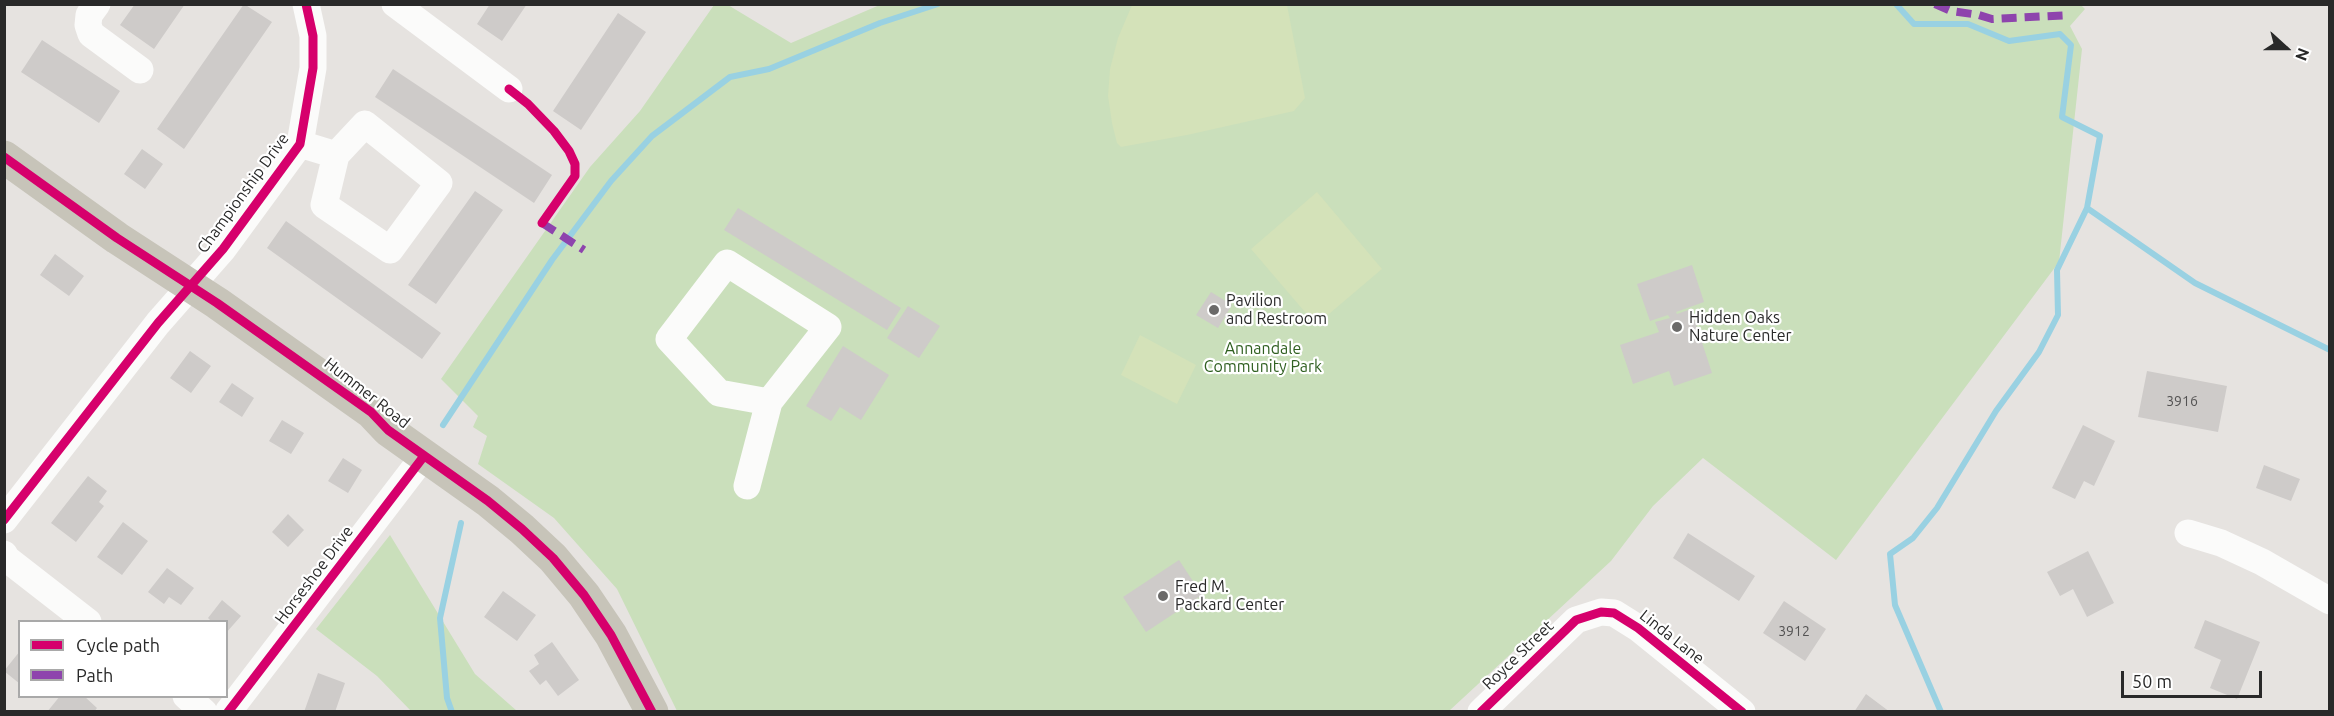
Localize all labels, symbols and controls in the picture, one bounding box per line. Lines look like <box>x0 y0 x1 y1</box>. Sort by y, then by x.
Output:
north arrow <box>2256 18 2316 78</box>
text: N <box>2292 46 2313 63</box>
street label: Championship Drive <box>193 129 293 257</box>
place label: Pavilion and Restroom <box>1226 291 1327 329</box>
marker: Pavilion and Restroom <box>1207 303 1221 317</box>
place label: Hidden Oaks Nature Center <box>1689 308 1792 346</box>
marker: Hidden Oaks Nature Center <box>1670 320 1684 334</box>
park label: Annandale Community Park <box>1204 339 1322 377</box>
street label: Hummer Road <box>320 354 414 432</box>
house number: 3916 <box>2166 393 2198 409</box>
street label: Horseshoe Drive <box>271 522 357 628</box>
place label: Fred M. Packard Center <box>1175 577 1284 615</box>
marker: Fred M. Packard Center <box>1156 589 1170 603</box>
street label: Linda Lane <box>1636 606 1708 668</box>
street label: Royce Street <box>1478 616 1558 694</box>
legend <box>18 620 228 698</box>
house number: 3912 <box>1778 623 1810 639</box>
text: Cycle path <box>76 635 160 655</box>
scale bar <box>2124 659 2265 697</box>
text: Path <box>76 665 113 685</box>
text: 50 m <box>2132 671 2172 691</box>

